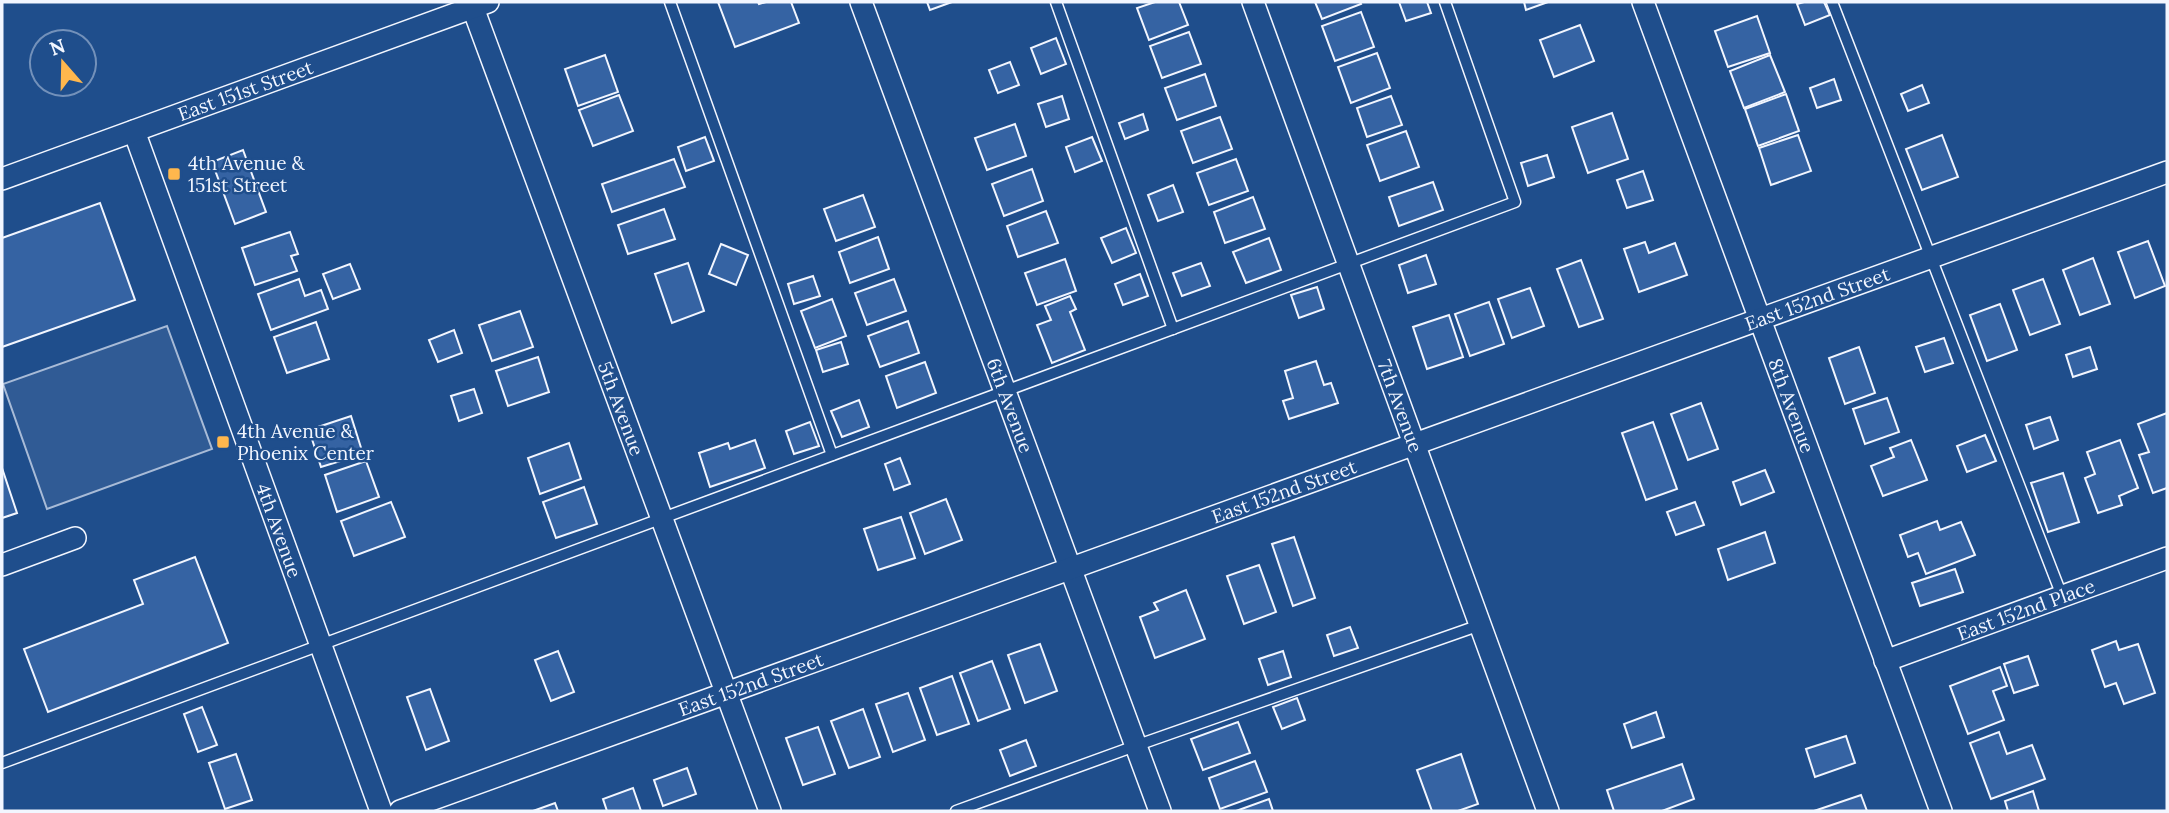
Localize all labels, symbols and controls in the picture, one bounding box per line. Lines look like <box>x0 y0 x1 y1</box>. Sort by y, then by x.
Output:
north arrow <box>28 28 98 98</box>
text: N <box>46 33 68 61</box>
street label: East 151st Street <box>174 55 317 126</box>
place label: 4th Avenue & 151st Street <box>188 151 306 197</box>
marker: 4th Avenue & 151st Street <box>166 166 182 182</box>
street label: East 152nd Street <box>1742 261 1893 336</box>
street label: 6th Avenue <box>982 355 1039 456</box>
street label: 8th Avenue <box>1763 355 1820 456</box>
street label: 7th Avenue <box>1372 356 1428 456</box>
street label: 5th Avenue <box>593 358 649 459</box>
place label: 4th Avenue & Phoenix Center <box>237 419 375 465</box>
marker: 4th Avenue & Phoenix Center <box>215 434 231 450</box>
street label: East 152nd Street <box>1208 454 1360 528</box>
street label: 4th Avenue <box>251 480 307 581</box>
street label: East 152nd Place <box>1954 573 2098 646</box>
street label: East 152nd Street <box>675 647 827 721</box>

